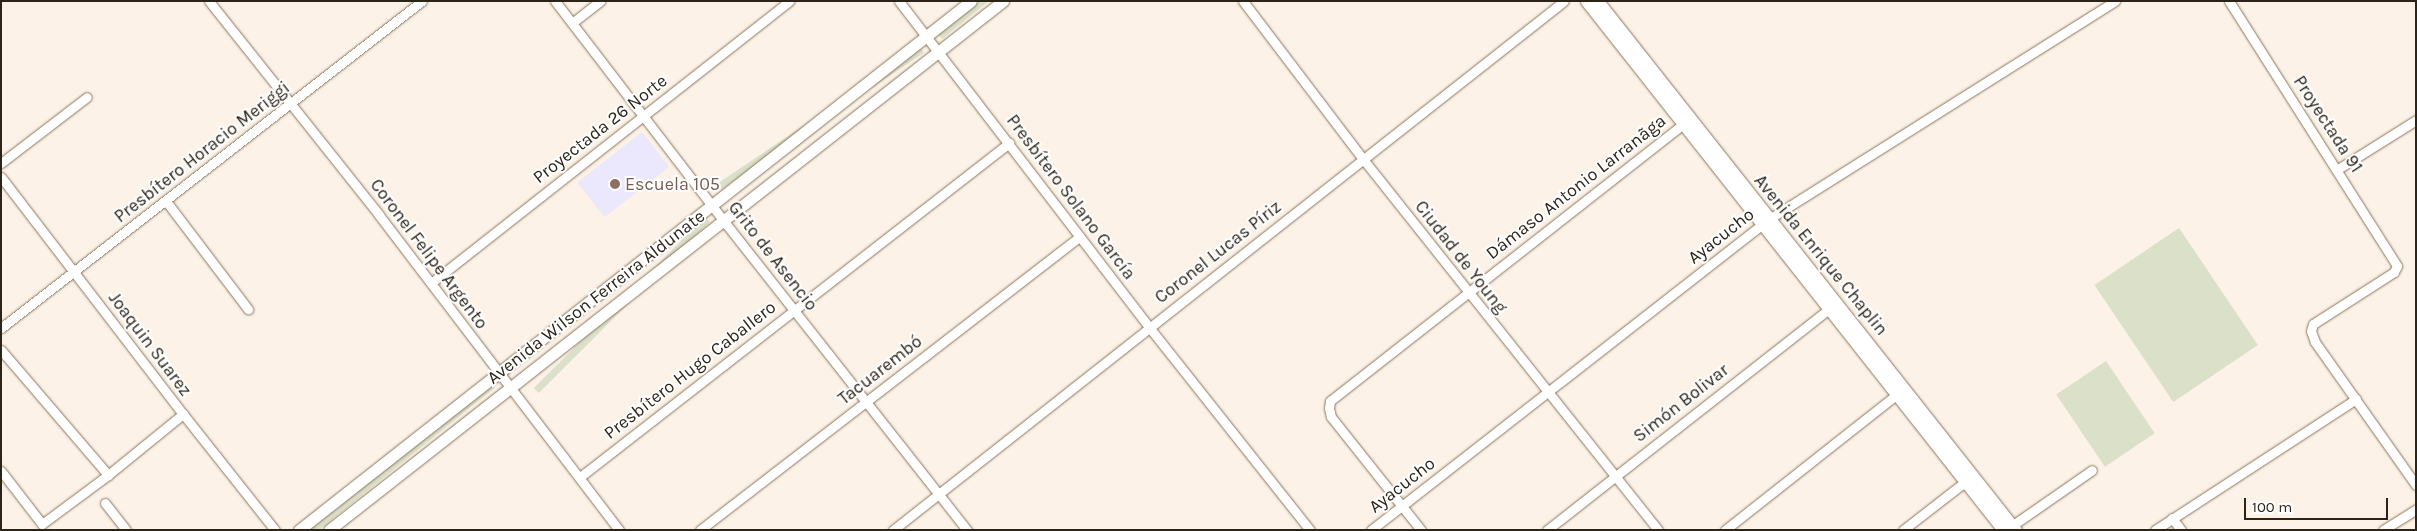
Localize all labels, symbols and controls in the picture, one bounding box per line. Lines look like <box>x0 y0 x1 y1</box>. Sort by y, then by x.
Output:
street label: Proyectada 26 Norte <box>529 70 671 188</box>
street label: Proyectada 91 <box>2289 72 2367 176</box>
street label: Presbítero Horacio Meriggi <box>110 77 294 227</box>
street label: Presbítero Solano García <box>1002 110 1140 284</box>
street label: Dámaso Antonio Larranãga <box>1482 110 1670 264</box>
street label: Avenida Enrique Chaplin <box>1749 170 1893 340</box>
place label: Escuela 105 <box>625 173 720 195</box>
street label: Coronel Felipe Argento <box>365 175 493 333</box>
marker: Escuela 105 <box>609 178 621 190</box>
street label: Coronel Lucas Píriz <box>1150 196 1286 308</box>
street label: Ciudad de Young <box>1410 196 1512 318</box>
street label: Grito de Asencio <box>724 197 822 315</box>
street label: Ayacucho <box>1684 203 1758 269</box>
street label: Avenida Wilson Ferreira Aldunate <box>483 205 709 389</box>
street label: Joaquin Suarez <box>104 288 196 400</box>
street label: Presbítero Hugo Caballero <box>600 296 780 444</box>
street label: Tacuarembó <box>834 331 926 409</box>
street label: Simón Bolivar <box>1629 359 1733 447</box>
street label: Ayacucho <box>1365 452 1439 518</box>
scale bar <box>2247 488 2391 520</box>
text: 100 m <box>2252 498 2292 516</box>

